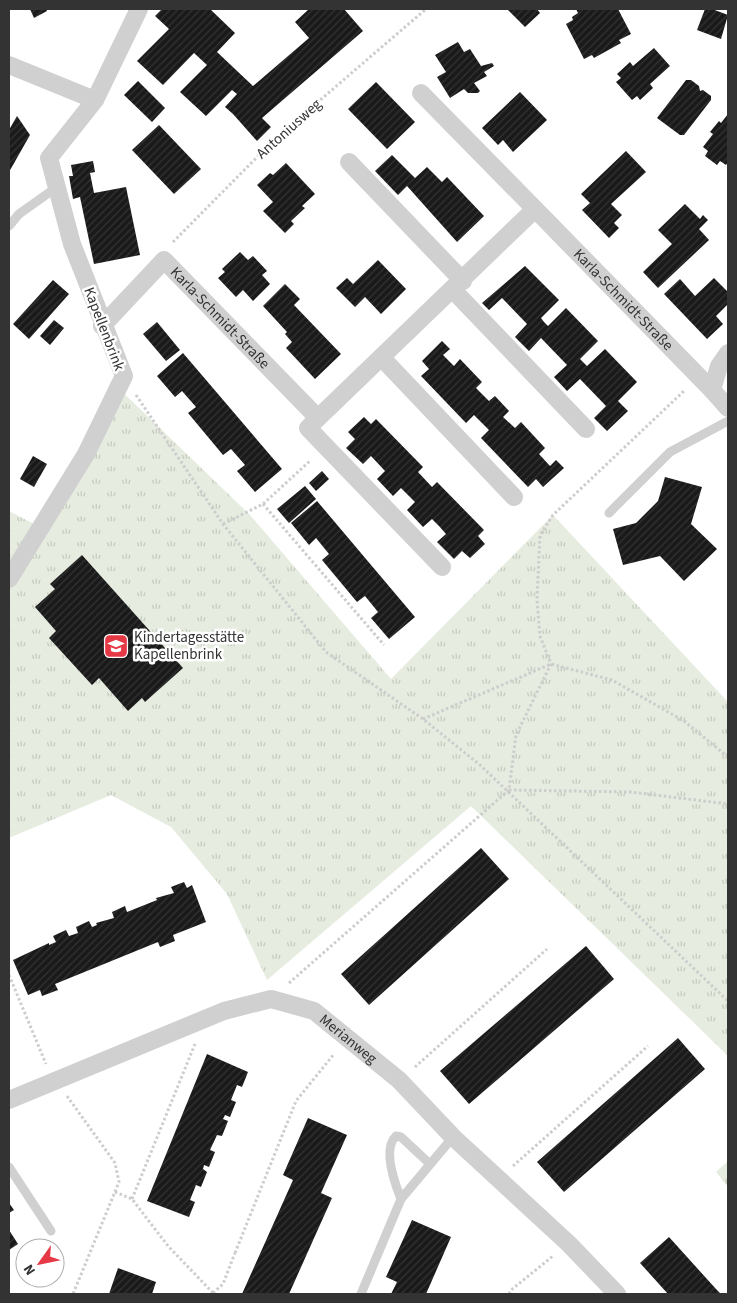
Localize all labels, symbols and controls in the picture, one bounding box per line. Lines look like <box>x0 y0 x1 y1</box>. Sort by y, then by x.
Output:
street label: Antoniusweg <box>252 94 327 164</box>
street label: Karla-Schmidt-Straße <box>569 244 678 355</box>
street label: Karla-Schmidt-Straße <box>165 262 275 373</box>
street label: Kapellenbrink <box>78 284 130 374</box>
place label: Kindertagesstätte Kapellenbrink <box>134 627 244 665</box>
school or university icon: Kindertagesstätte Kapellenbrink <box>103 633 129 659</box>
street label: Merianweg <box>315 1009 382 1069</box>
north arrow <box>15 1238 65 1288</box>
text: N <box>19 1260 41 1279</box>

